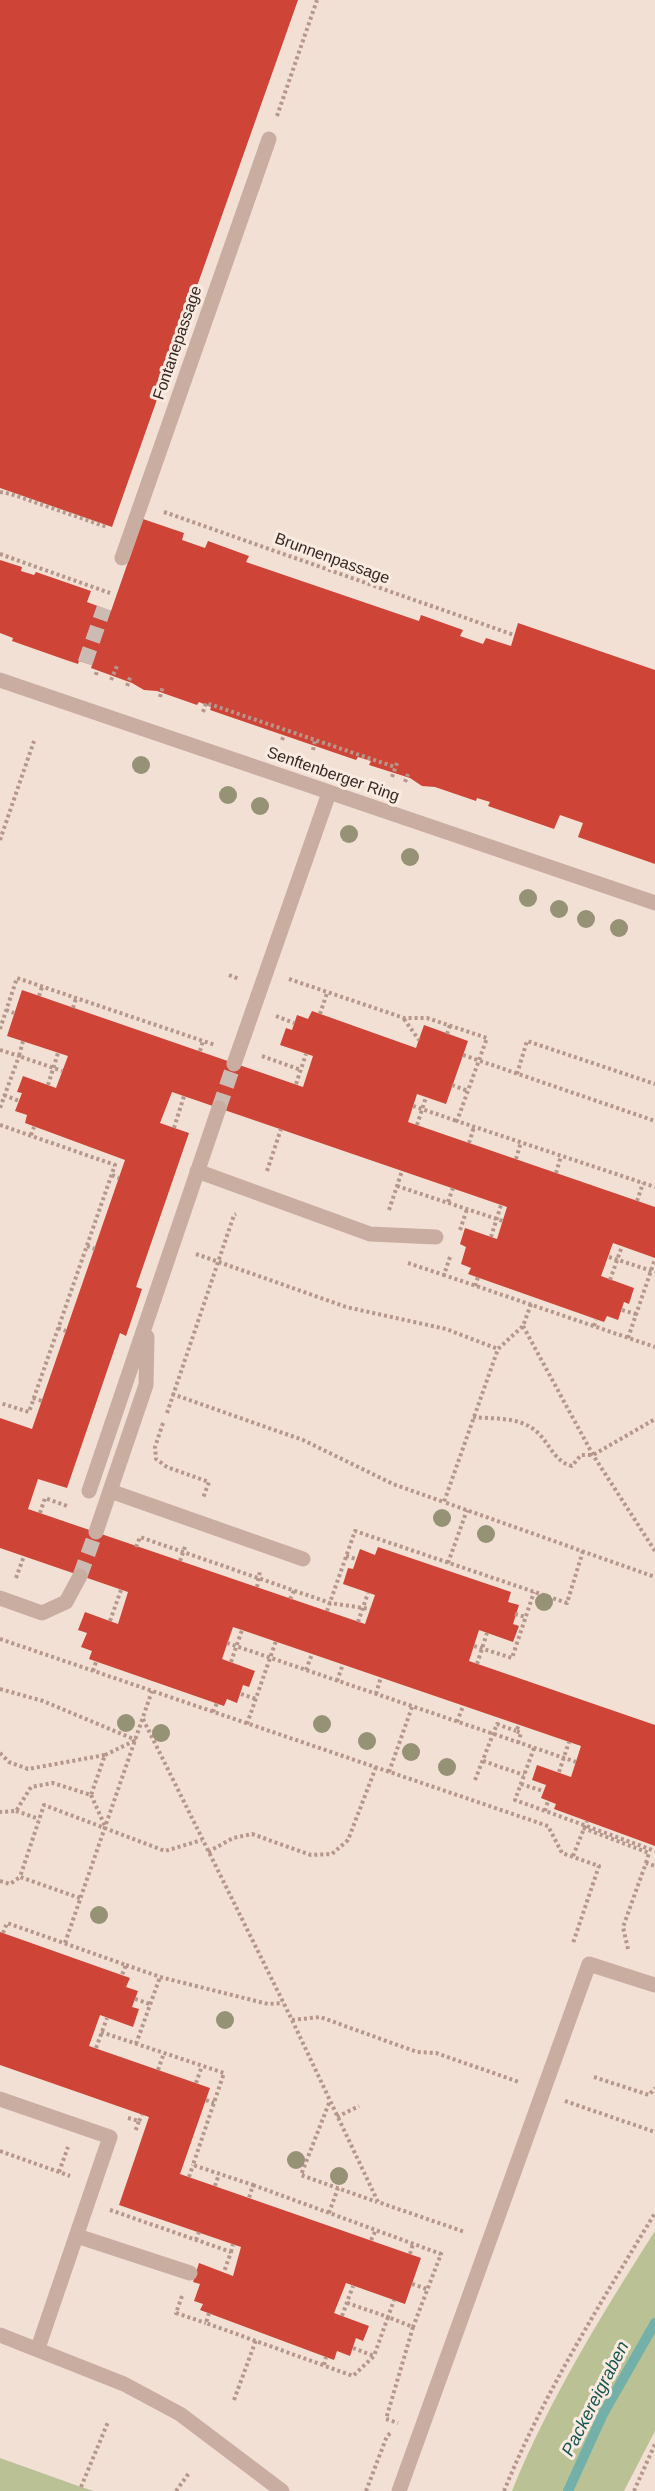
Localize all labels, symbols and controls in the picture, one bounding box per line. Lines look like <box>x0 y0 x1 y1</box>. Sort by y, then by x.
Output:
street label: Fontanepassage <box>150 284 206 402</box>
street label: Brunnenpassage <box>272 529 392 589</box>
street label: Senftenberger Ring <box>264 743 402 807</box>
water label: Packereigraben <box>558 2338 634 2460</box>

